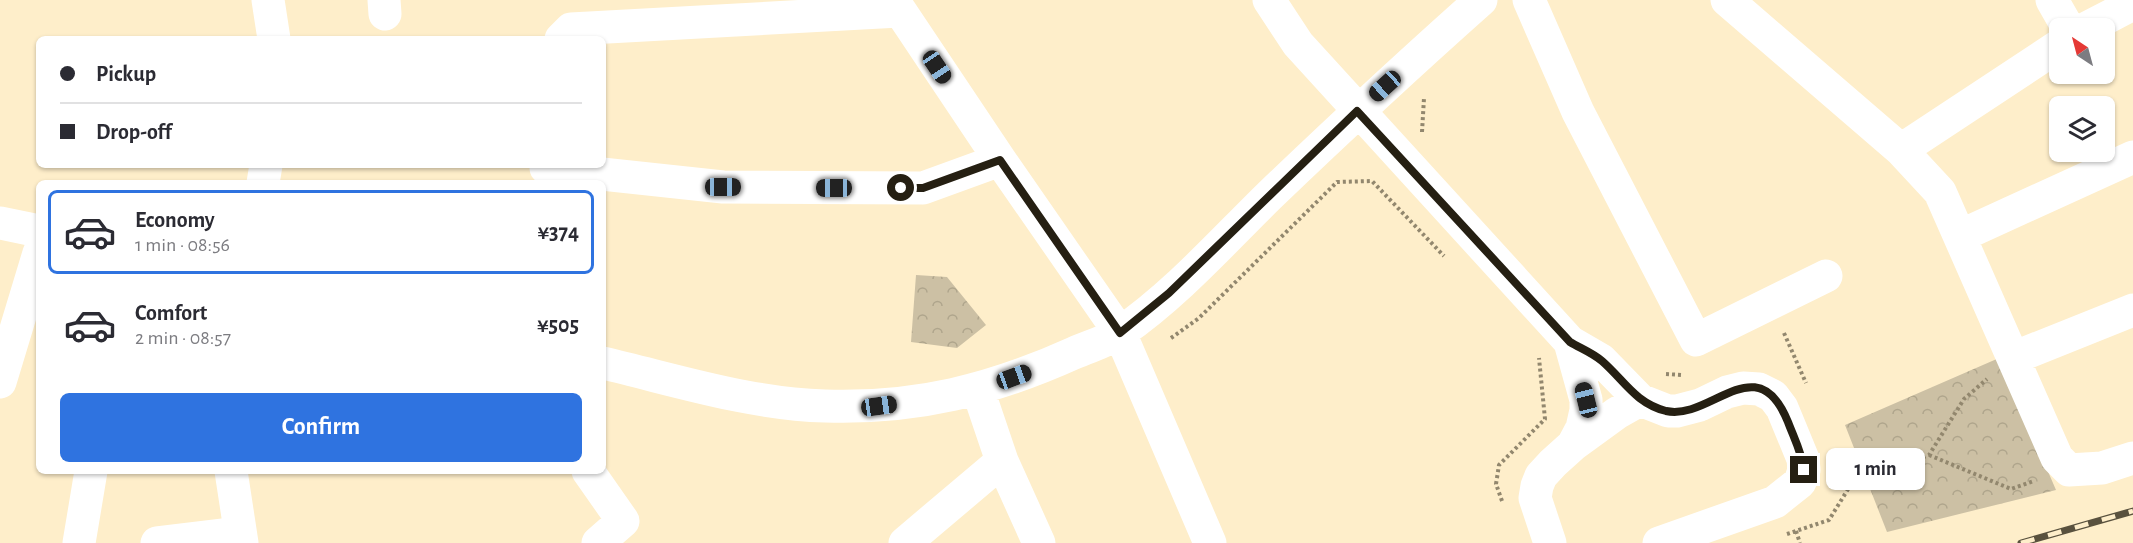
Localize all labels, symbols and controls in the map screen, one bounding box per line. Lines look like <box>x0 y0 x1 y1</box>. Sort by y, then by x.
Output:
north arrow <box>2049 18 2115 84</box>
map controls <box>2049 18 2115 162</box>
car <box>919 47 955 87</box>
text: Pickup <box>96 63 156 85</box>
car <box>1366 67 1404 105</box>
button: layers <box>2049 96 2115 162</box>
text: Drop-off <box>96 121 172 143</box>
route start <box>887 174 914 201</box>
car <box>705 178 741 196</box>
car <box>816 179 852 197</box>
icon: car <box>63 205 117 259</box>
text: Economy <box>135 209 215 231</box>
text: ¥374 <box>537 221 579 243</box>
text: 1 min · 08:56 <box>135 235 230 255</box>
icon: car <box>63 298 117 352</box>
text: Comfort <box>135 302 207 324</box>
text: ¥505 <box>537 314 579 336</box>
text: 2 min · 08:57 <box>135 328 231 348</box>
car <box>994 362 1034 392</box>
car <box>1573 380 1599 420</box>
button: Confirm <box>60 393 582 462</box>
car <box>860 395 898 417</box>
callout: 1 min <box>1825 449 1924 491</box>
route end <box>1790 456 1817 483</box>
text: 1 min <box>1854 459 1897 479</box>

